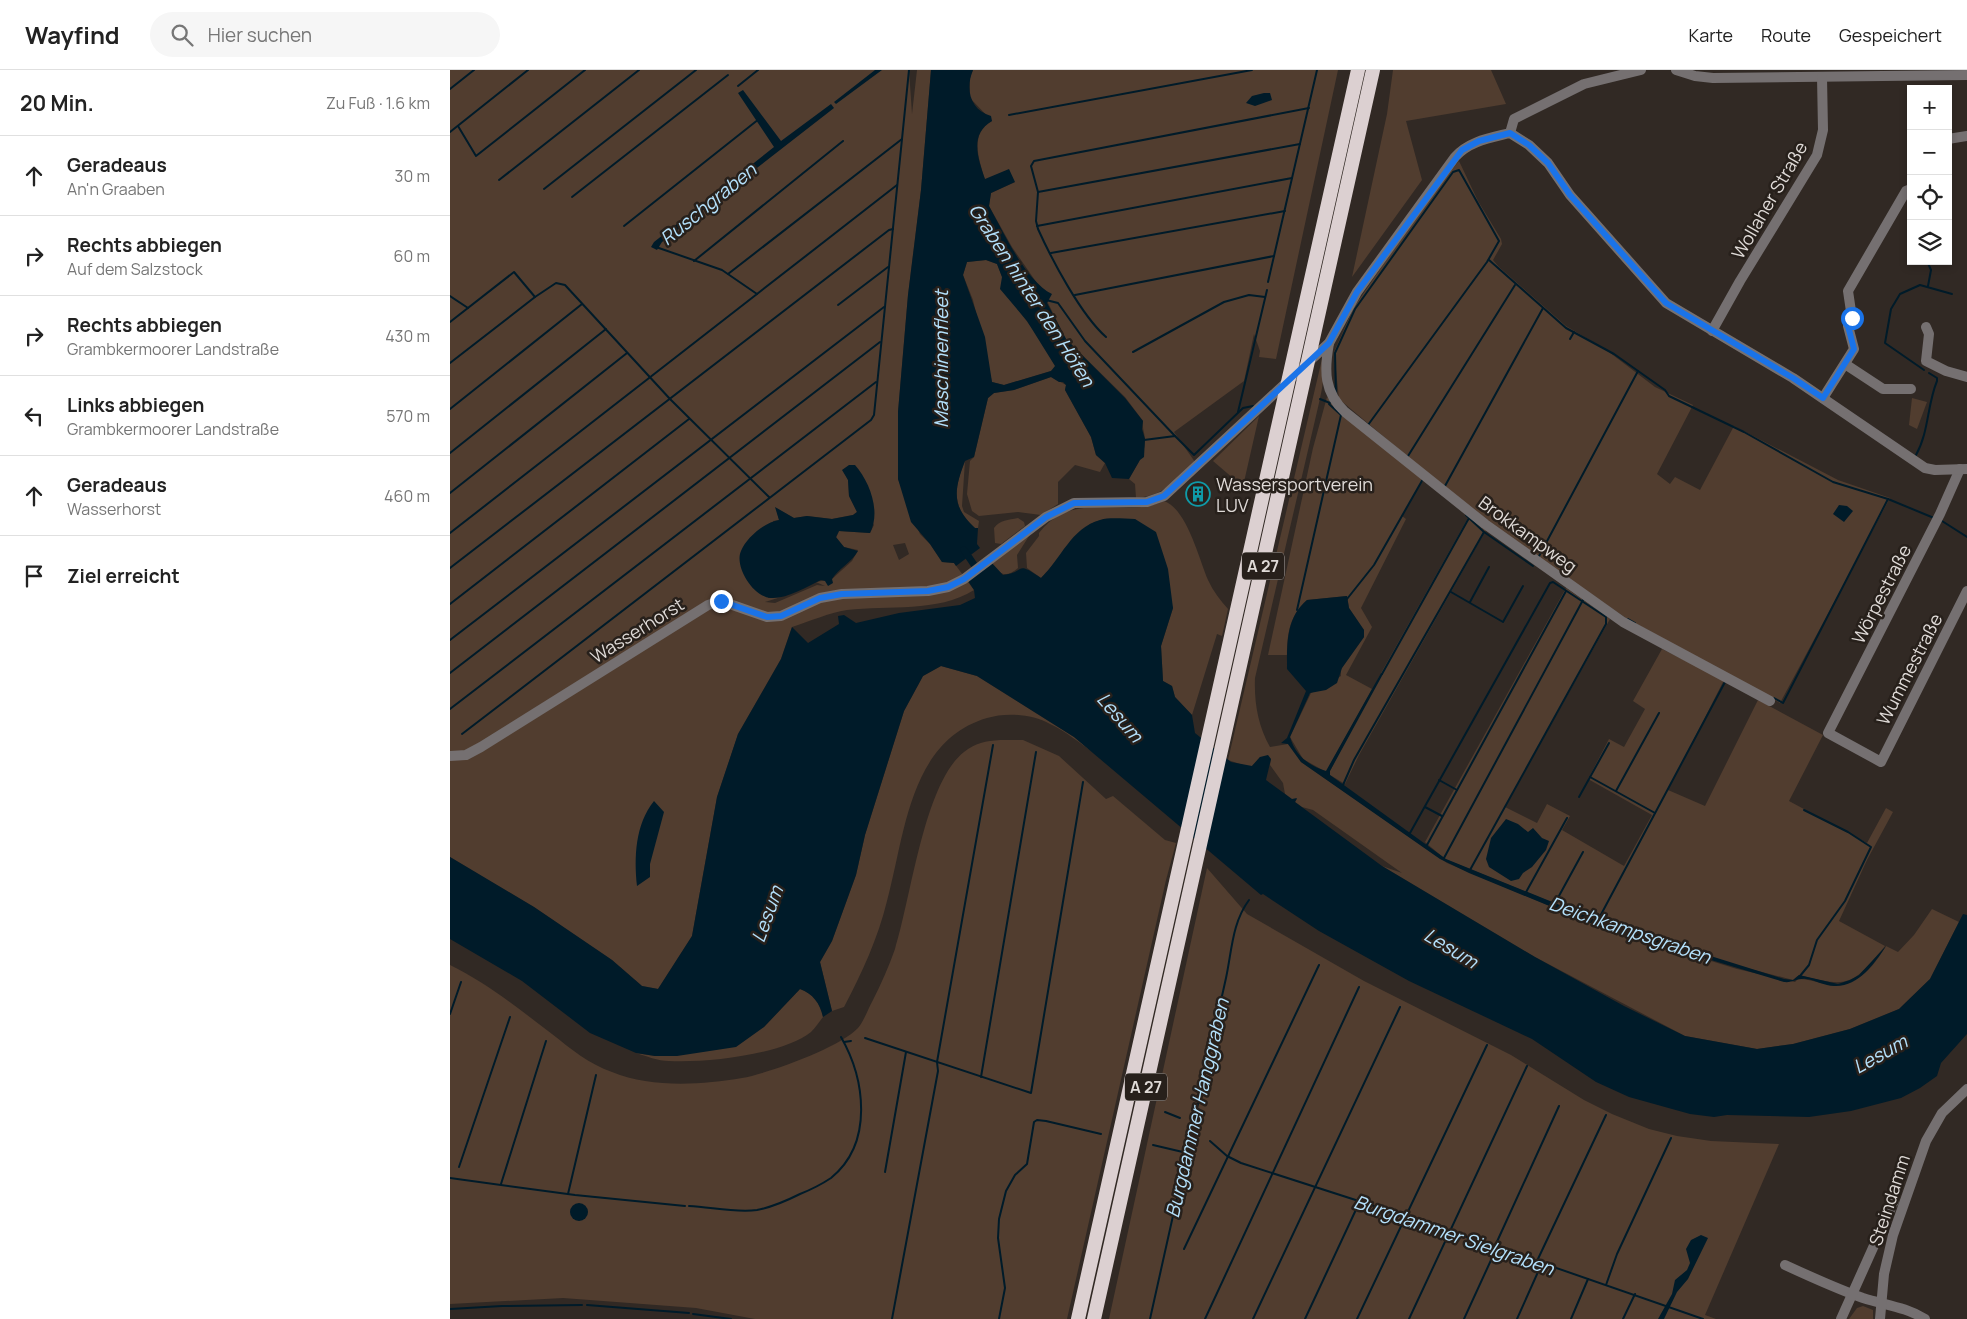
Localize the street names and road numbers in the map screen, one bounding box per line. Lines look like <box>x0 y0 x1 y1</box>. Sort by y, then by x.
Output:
street label: Wollaher Straße <box>1726 137 1812 263</box>
street label: Brokkampweg <box>1474 490 1582 578</box>
street label: Wörpestraße <box>1846 540 1916 648</box>
road number: A 27 <box>1242 552 1284 580</box>
street label: Wasserhorst <box>586 592 688 668</box>
street label: Wummestraße <box>1871 609 1947 729</box>
road number: A 27 <box>1125 1074 1167 1100</box>
street label: Steindamm <box>1863 1151 1915 1249</box>

